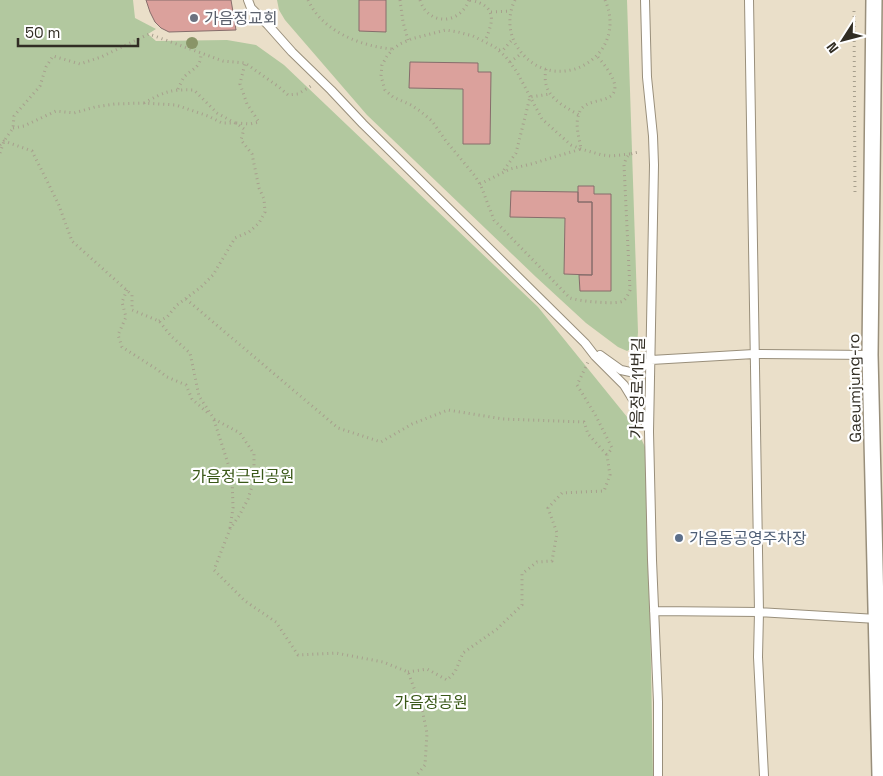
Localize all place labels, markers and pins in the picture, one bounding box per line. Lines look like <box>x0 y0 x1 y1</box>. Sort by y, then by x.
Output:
place label: 가음정교회 <box>204 8 278 29</box>
marker: 가음정교회 <box>188 12 200 24</box>
place label: 가음동공영주차장 <box>689 528 807 549</box>
marker: 가음동공영주차장 <box>673 532 685 544</box>

